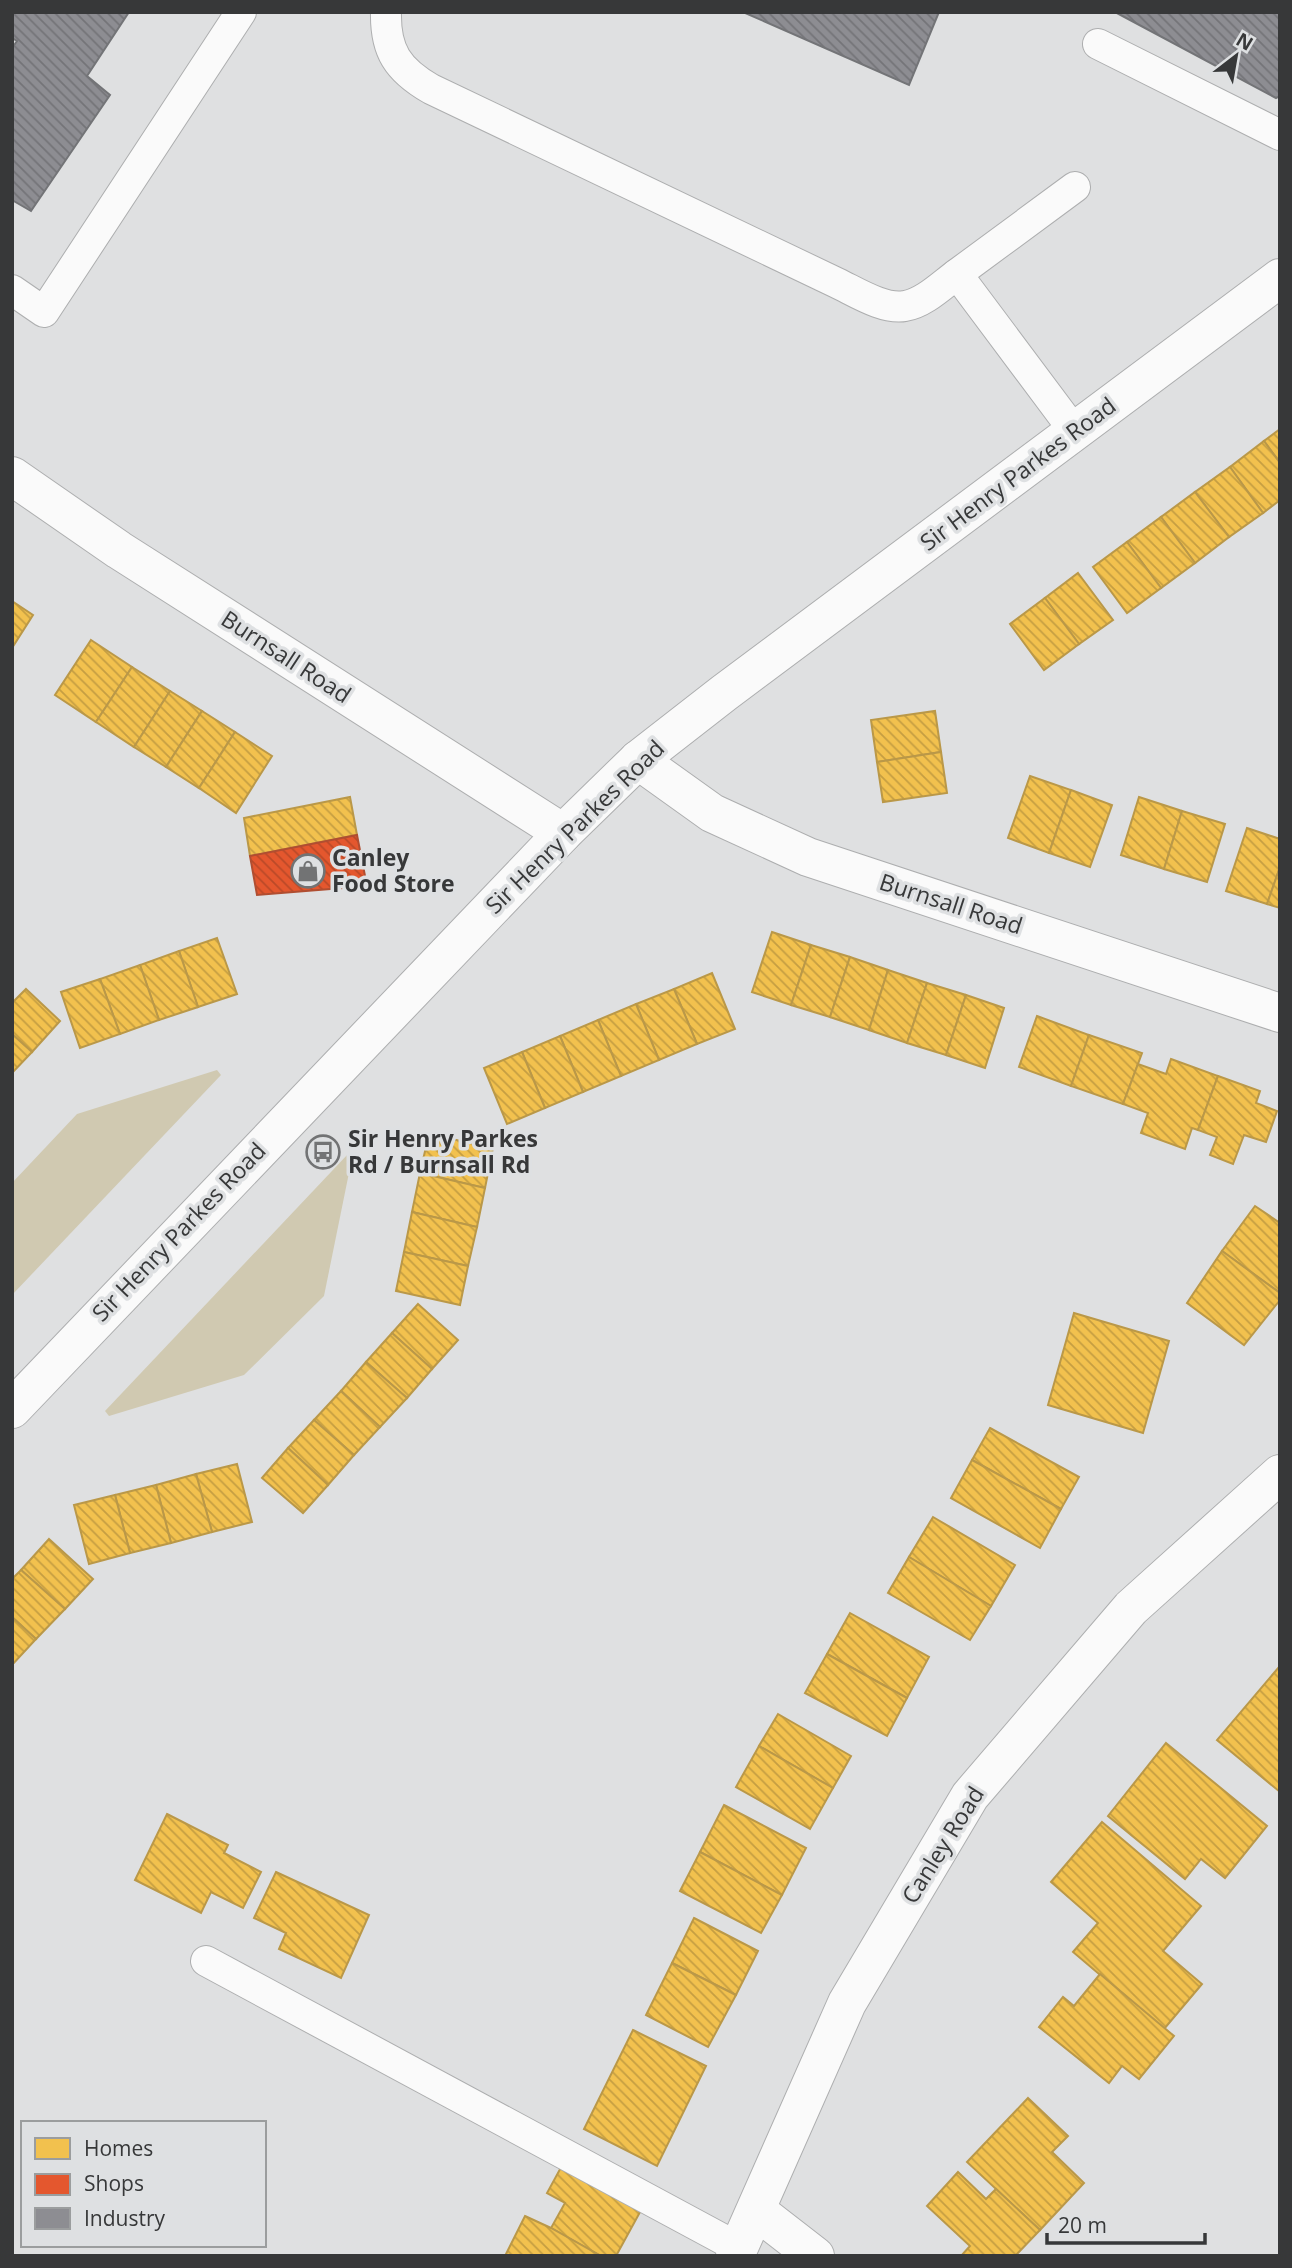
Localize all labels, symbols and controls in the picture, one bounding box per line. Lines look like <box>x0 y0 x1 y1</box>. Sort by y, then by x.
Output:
north arrow <box>1201 21 1271 91</box>
text: N <box>1231 26 1258 57</box>
street label: Sir Henry Parkes Road <box>913 389 1122 557</box>
street label: Burnsall Road <box>215 602 358 710</box>
street label: Sir Henry Parkes Road <box>478 732 671 920</box>
place label: Canley Food Store <box>332 841 455 899</box>
shop icon: Canley Food Store <box>289 852 327 890</box>
street label: Burnsall Road <box>876 865 1027 941</box>
place label: Sir Henry Parkes Rd / Burnsall Rd <box>348 1122 538 1180</box>
bus stop icon: Sir Henry Parkes Rd / Burnsall Rd <box>304 1133 342 1171</box>
street label: Sir Henry Parkes Road <box>84 1135 272 1328</box>
street label: Canley Road <box>893 1780 991 1909</box>
legend <box>21 2121 266 2247</box>
text: Homes <box>84 2134 153 2162</box>
text: Shops <box>84 2169 144 2197</box>
scale bar <box>1047 2202 1204 2246</box>
text: Industry <box>84 2204 166 2232</box>
text: 20 m <box>1058 2211 1107 2239</box>

